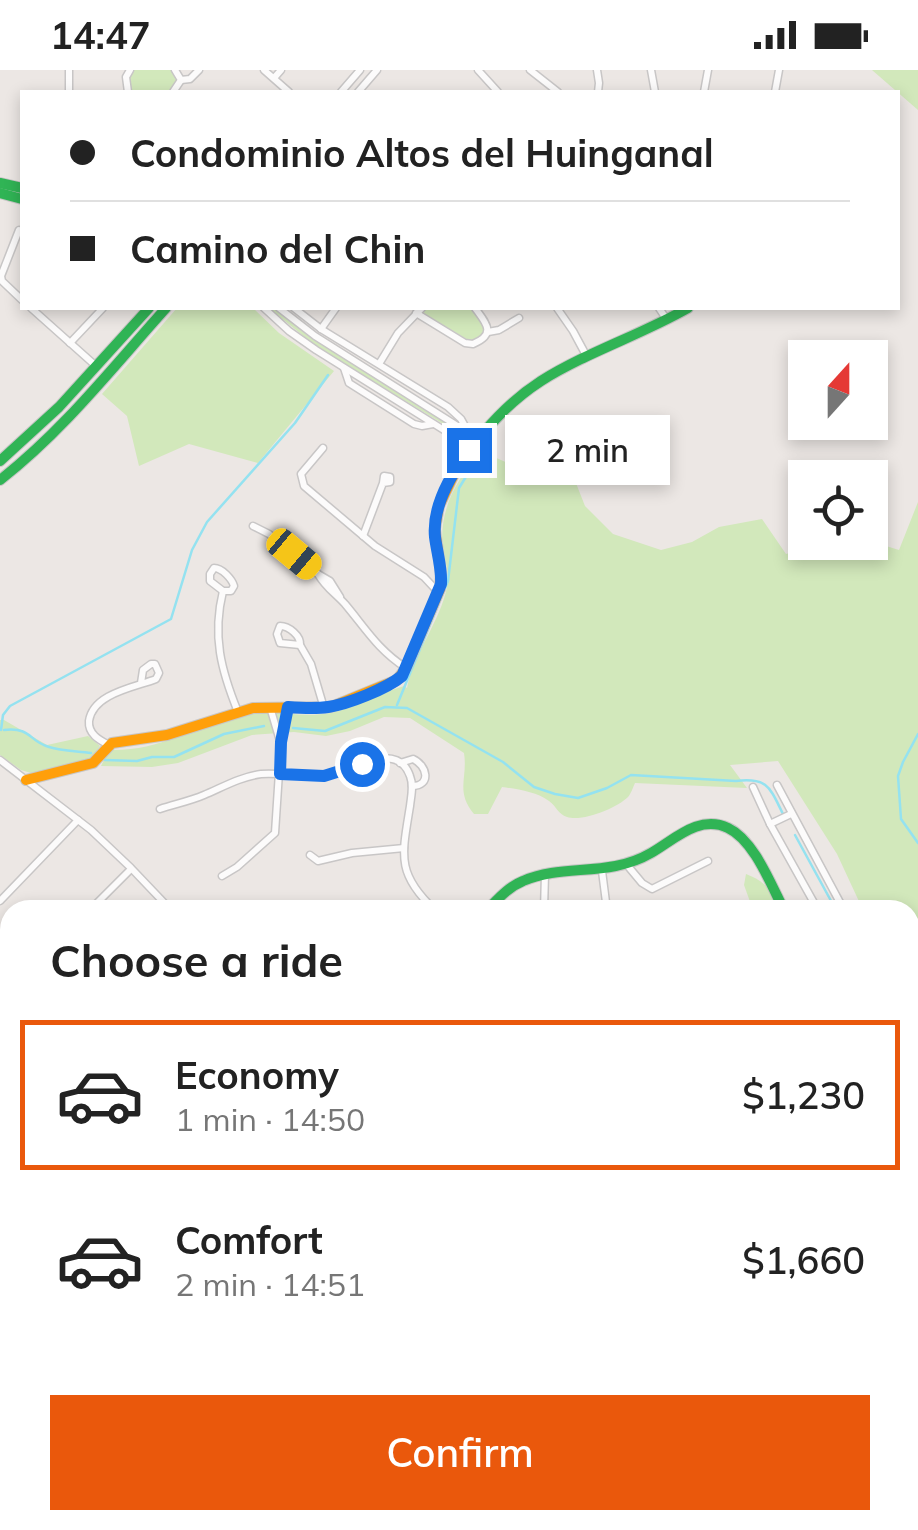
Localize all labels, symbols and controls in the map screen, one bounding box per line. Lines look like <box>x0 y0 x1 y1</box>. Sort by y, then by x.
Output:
text: 14:47 <box>50 11 151 59</box>
text: Condominio Altos del Huinganal <box>130 129 714 177</box>
text: Camino del Chin <box>130 225 425 273</box>
north arrow <box>788 340 888 440</box>
map controls <box>788 340 888 560</box>
callout: 2 min <box>504 415 669 485</box>
route end <box>447 428 492 473</box>
text: 2 min <box>546 430 629 470</box>
button: locate <box>788 460 888 560</box>
car <box>261 523 327 585</box>
route start <box>340 742 385 787</box>
text: Choose a ride <box>50 932 343 988</box>
icon: car <box>55 1050 145 1140</box>
text: Economy <box>175 1051 339 1099</box>
text: $1,230 <box>742 1071 865 1119</box>
text: 1 min · 14:50 <box>175 1099 365 1139</box>
icon: car <box>55 1215 145 1305</box>
text: Comfort <box>175 1216 323 1264</box>
text: $1,660 <box>742 1236 865 1284</box>
text: 2 min · 14:51 <box>175 1264 365 1304</box>
button: Confirm <box>50 1395 870 1510</box>

